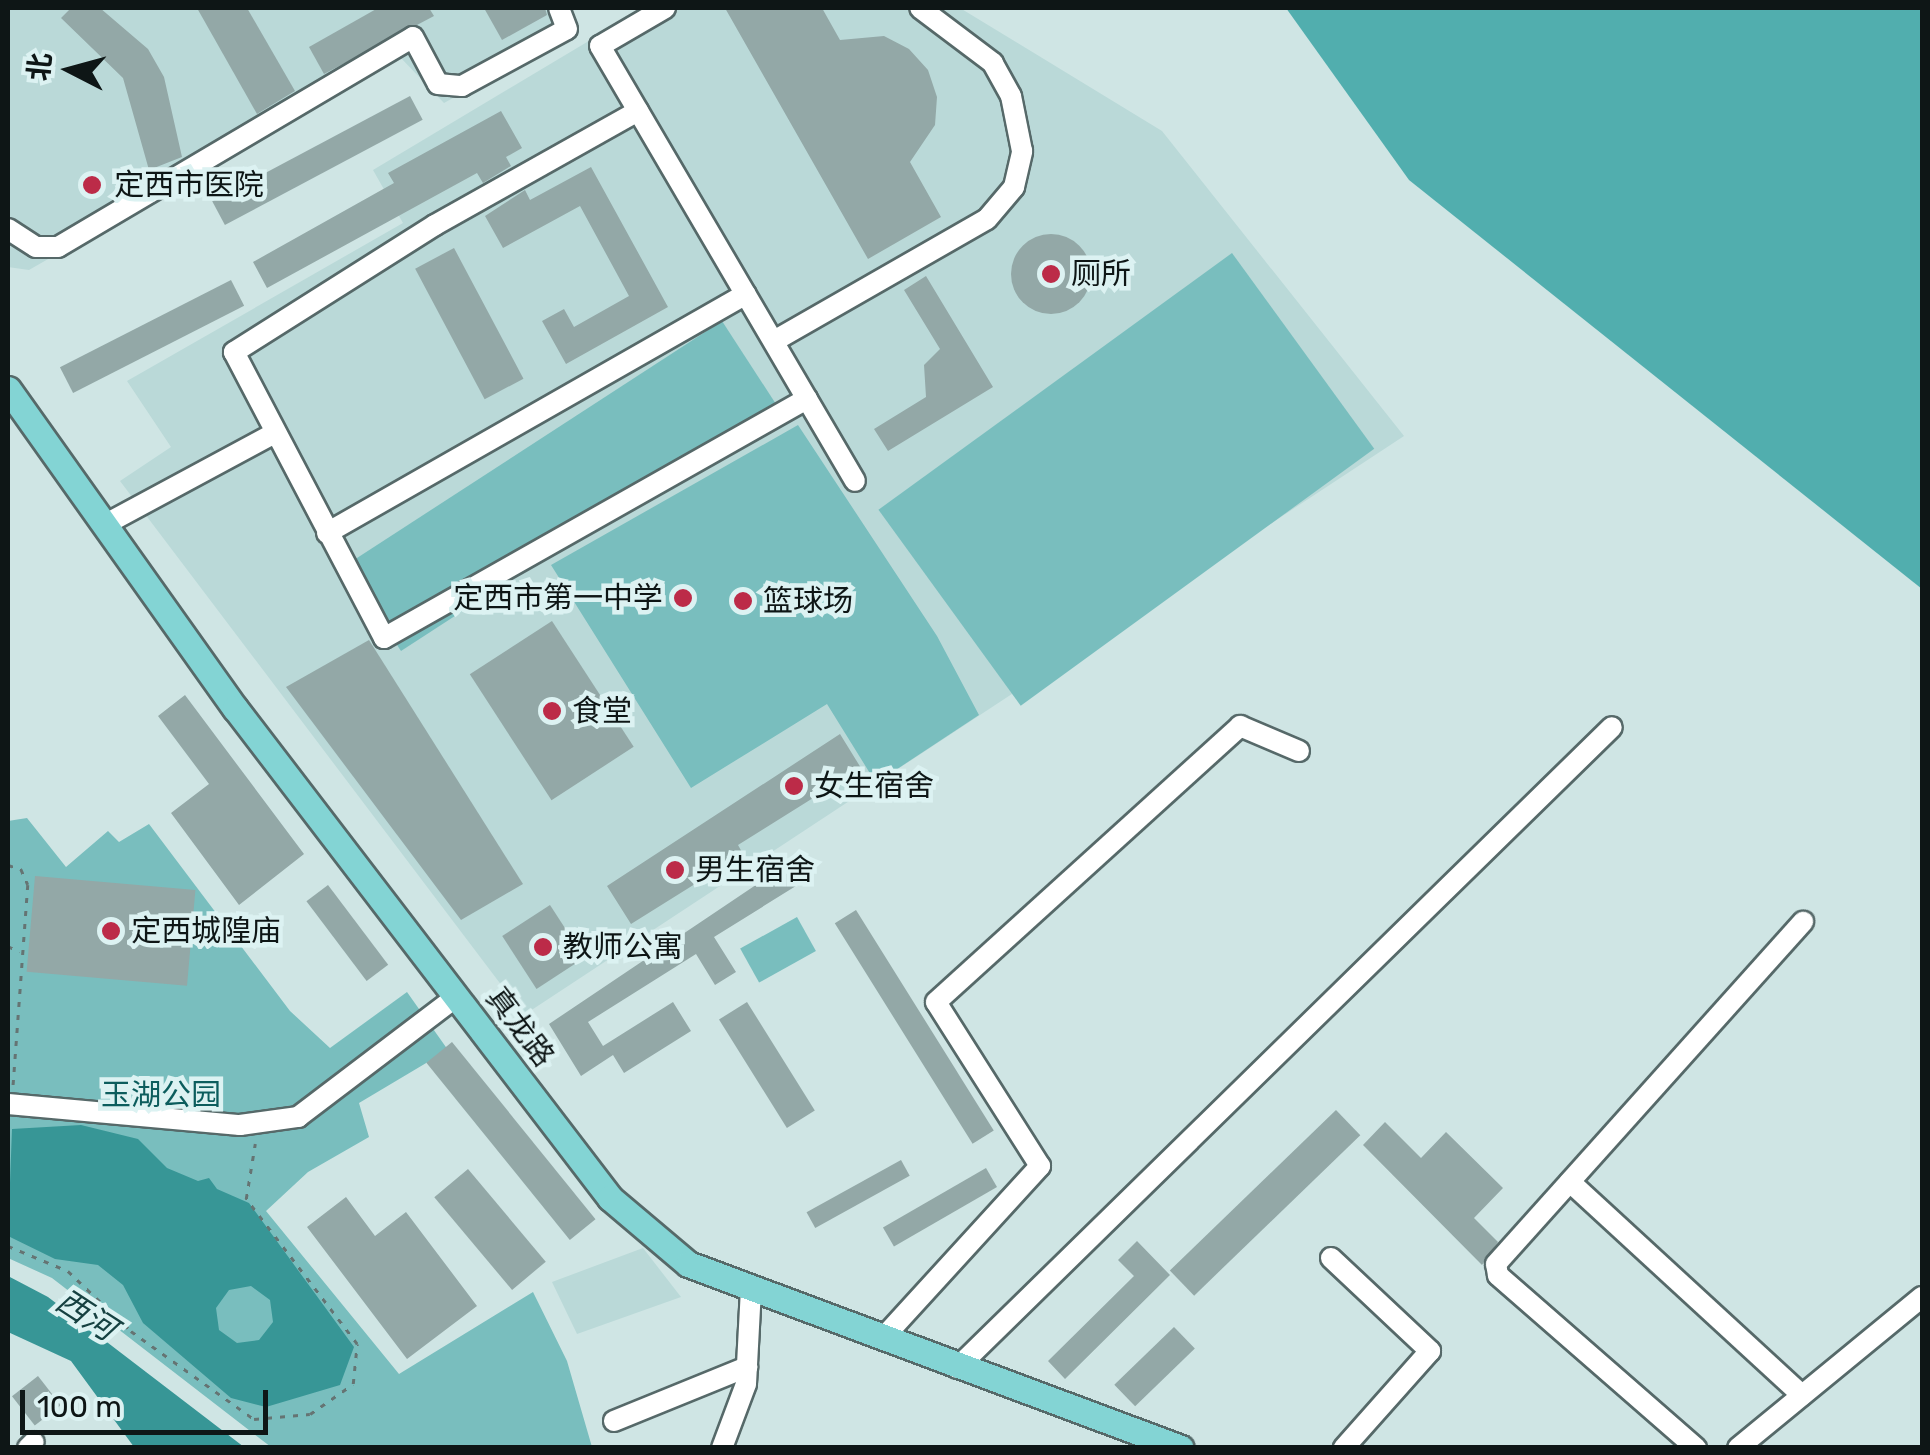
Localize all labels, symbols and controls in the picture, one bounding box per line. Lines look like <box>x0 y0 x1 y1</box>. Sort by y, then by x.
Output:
north arrow <box>20 20 120 120</box>
text: 北 <box>22 51 58 82</box>
place label: 定西市医院 <box>114 167 264 203</box>
marker: 定西市医院 <box>79 172 105 198</box>
place label: 厕所 <box>1071 256 1131 292</box>
marker: 厕所 <box>1040 263 1062 285</box>
place label: 定西市第一中学 <box>453 580 663 616</box>
place label: 篮球场 <box>763 583 853 619</box>
marker: 定西市第一中学 <box>672 587 694 609</box>
marker: 篮球场 <box>732 590 754 612</box>
place label: 食堂 <box>572 693 632 729</box>
marker: 食堂 <box>541 700 563 722</box>
place label: 女生宿舍 <box>814 768 934 804</box>
marker: 女生宿舍 <box>783 775 805 797</box>
place label: 男生宿舍 <box>695 852 815 888</box>
marker: 男生宿舍 <box>664 859 686 881</box>
place label: 定西城隍庙 <box>131 913 281 949</box>
marker: 定西城隍庙 <box>100 920 122 942</box>
place label: 教师公寓 <box>563 929 683 965</box>
marker: 教师公寓 <box>532 936 554 958</box>
street label: 真龙路 <box>479 980 561 1074</box>
park label: 玉湖公园 <box>101 1077 221 1113</box>
water label: 西河 <box>49 1281 123 1349</box>
scale bar <box>25 1370 272 1432</box>
text: 100 m <box>37 1389 122 1425</box>

